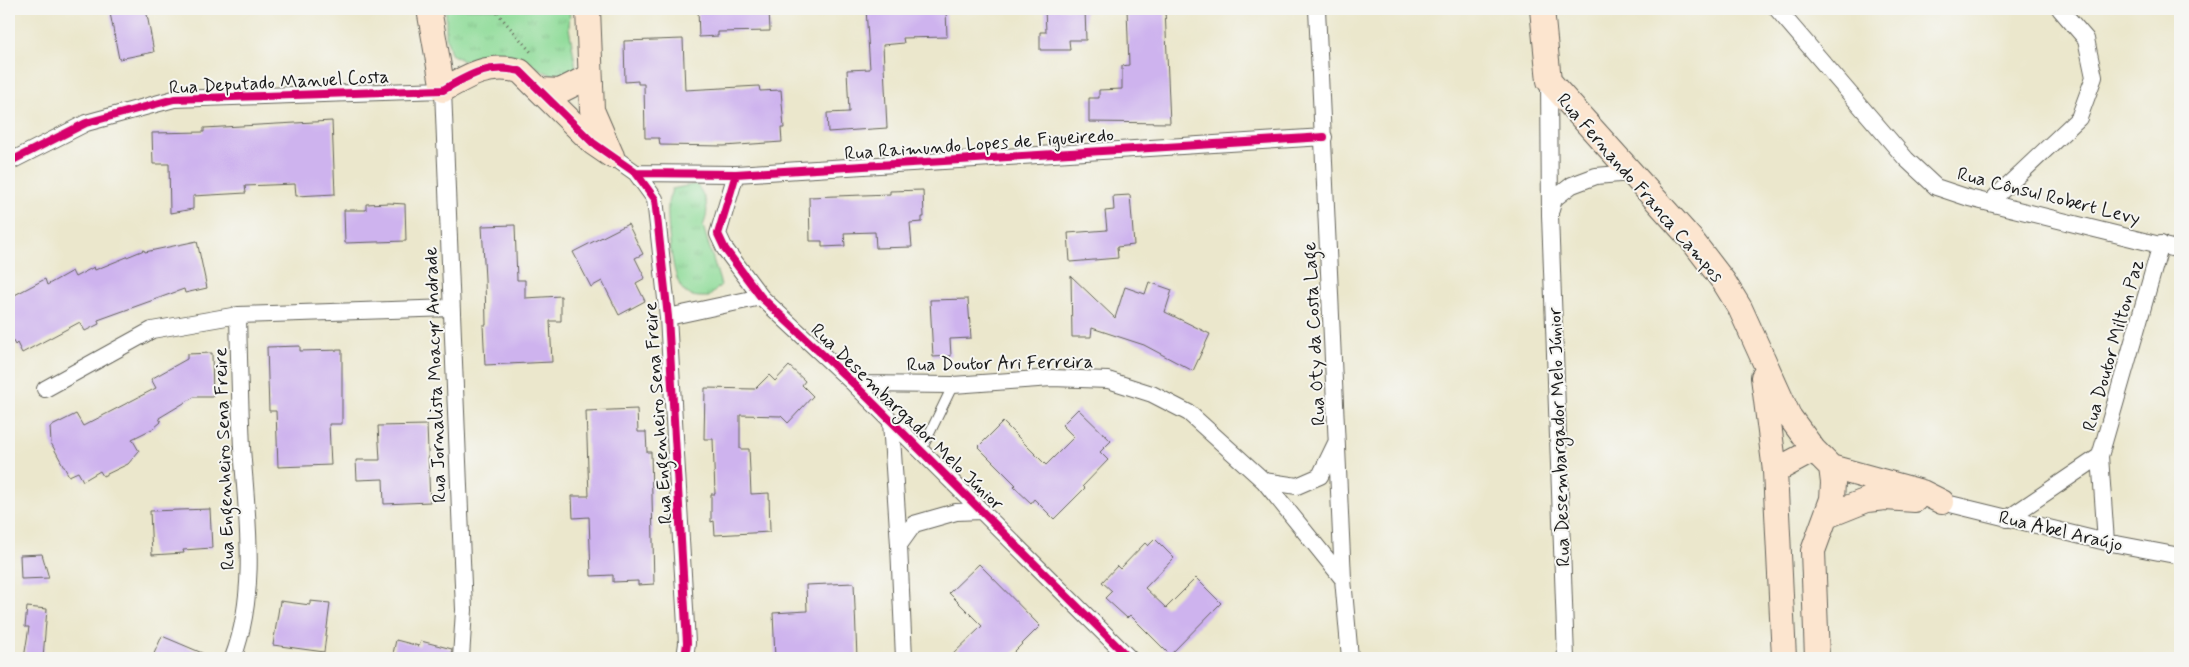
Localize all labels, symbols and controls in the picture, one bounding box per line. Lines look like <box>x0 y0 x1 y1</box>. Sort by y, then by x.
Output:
street label: Rua Deputado Manuel Costa <box>168 64 390 101</box>
street label: Rua Fernando Franca Campos <box>1551 88 1730 288</box>
street label: Rua Raimundo Lopes de Figueiredo <box>844 123 1115 167</box>
street label: Rua Cônsul Robert Levy <box>1954 162 2143 231</box>
street label: Rua Oty da Costa Lage <box>1297 241 1335 427</box>
street label: Rua Jornalista Moacyr Andrade <box>419 246 452 504</box>
street label: Rua Doutor Milton Paz <box>2077 256 2150 434</box>
street label: Rua Engenheiro Sena Freire <box>638 301 682 525</box>
street label: Rua Desembargador Melo Júnior <box>1542 307 1579 567</box>
street label: Rua Desembargador Melo Júnior <box>804 318 1009 518</box>
street label: Rua Engenheiro Sena Freire <box>208 347 244 571</box>
street label: Rua Doutor Ari Ferreira <box>906 349 1094 378</box>
street label: Rua Abel Araújo <box>1996 505 2125 558</box>

